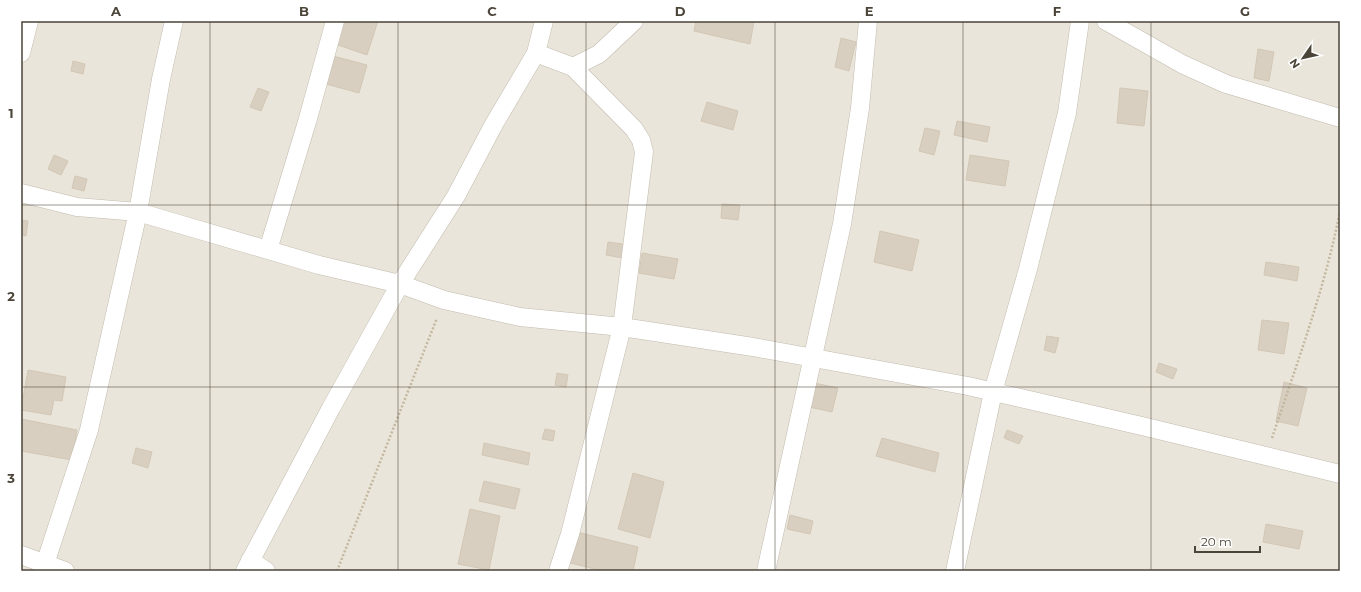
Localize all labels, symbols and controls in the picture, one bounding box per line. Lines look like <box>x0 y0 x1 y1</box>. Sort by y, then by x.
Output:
text: A <box>110 3 122 19</box>
text: B <box>299 3 309 19</box>
text: C <box>487 3 497 19</box>
text: D <box>675 3 686 19</box>
text: E <box>865 3 874 19</box>
text: F <box>1053 3 1061 19</box>
text: G <box>1240 3 1250 19</box>
north arrow <box>1283 38 1323 78</box>
text: N <box>1286 56 1303 71</box>
text: 1 <box>8 105 14 121</box>
text: 2 <box>7 288 15 304</box>
text: 3 <box>6 470 15 486</box>
scale bar <box>1195 528 1260 554</box>
text: 20 m <box>1201 534 1232 549</box>

